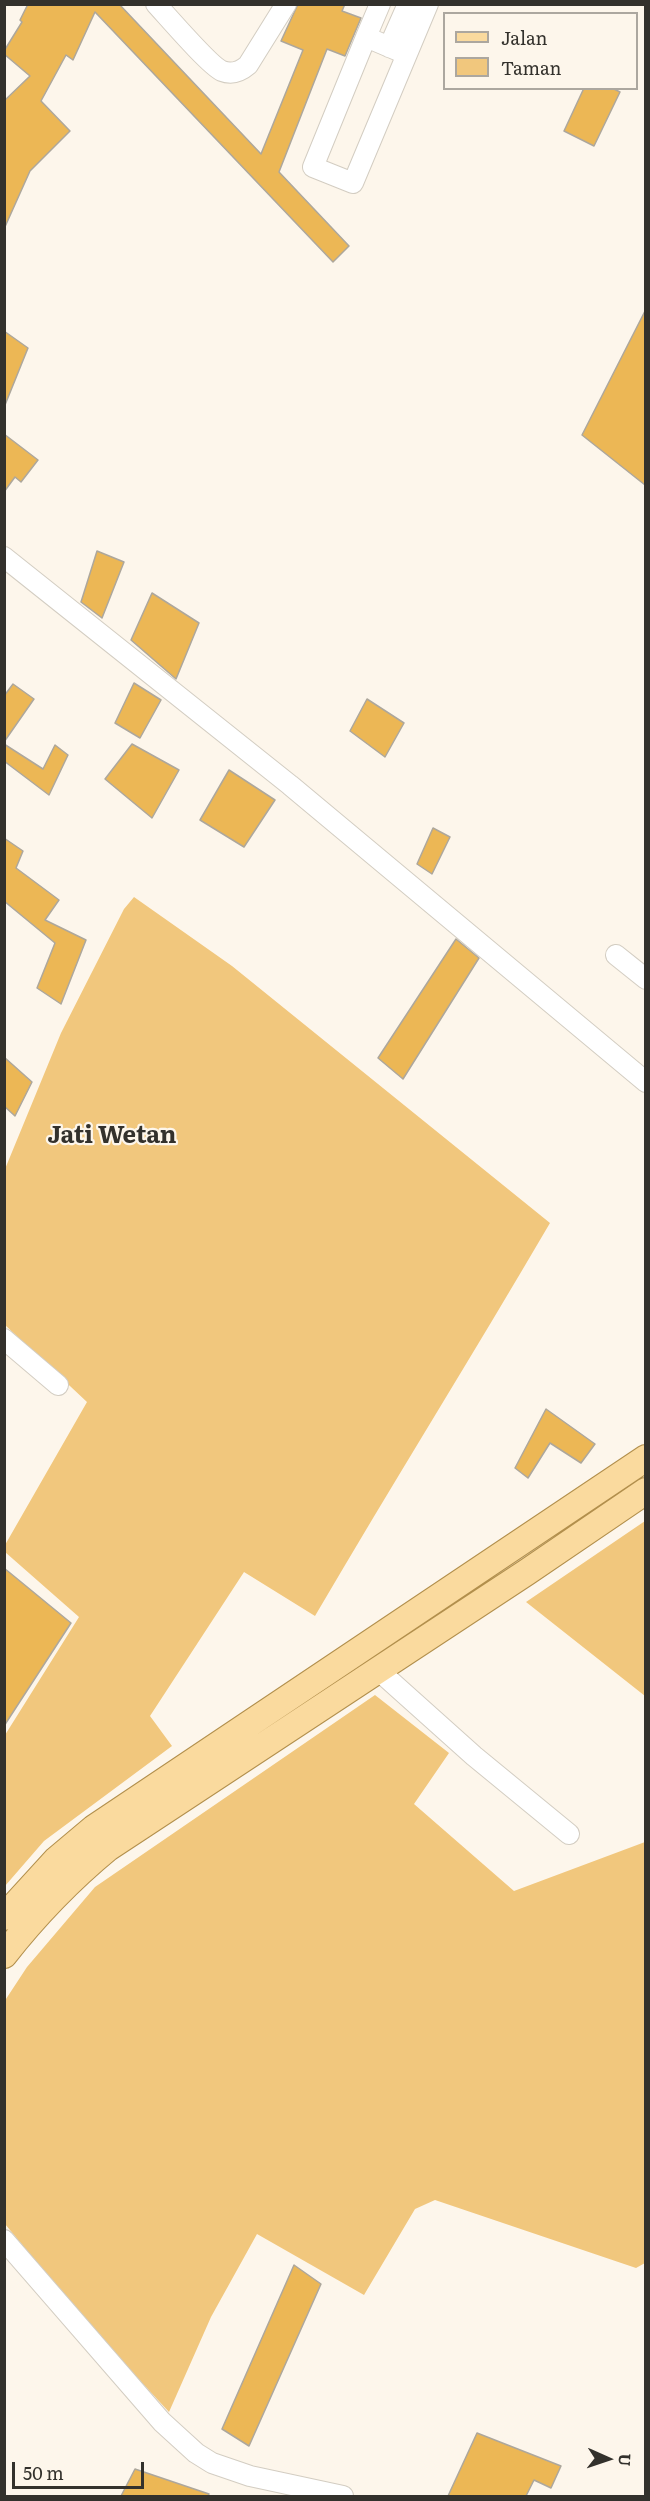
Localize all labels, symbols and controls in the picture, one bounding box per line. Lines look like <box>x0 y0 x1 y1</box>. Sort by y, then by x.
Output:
legend <box>443 12 638 90</box>
text: Jalan <box>501 24 547 51</box>
text: Taman <box>501 54 561 81</box>
district label: Jati Wetan <box>48 1122 176 1150</box>
north arrow <box>578 2429 638 2489</box>
scale bar <box>15 2450 147 2488</box>
text: U <box>614 2453 638 2467</box>
text: 50 m <box>23 2459 64 2486</box>

